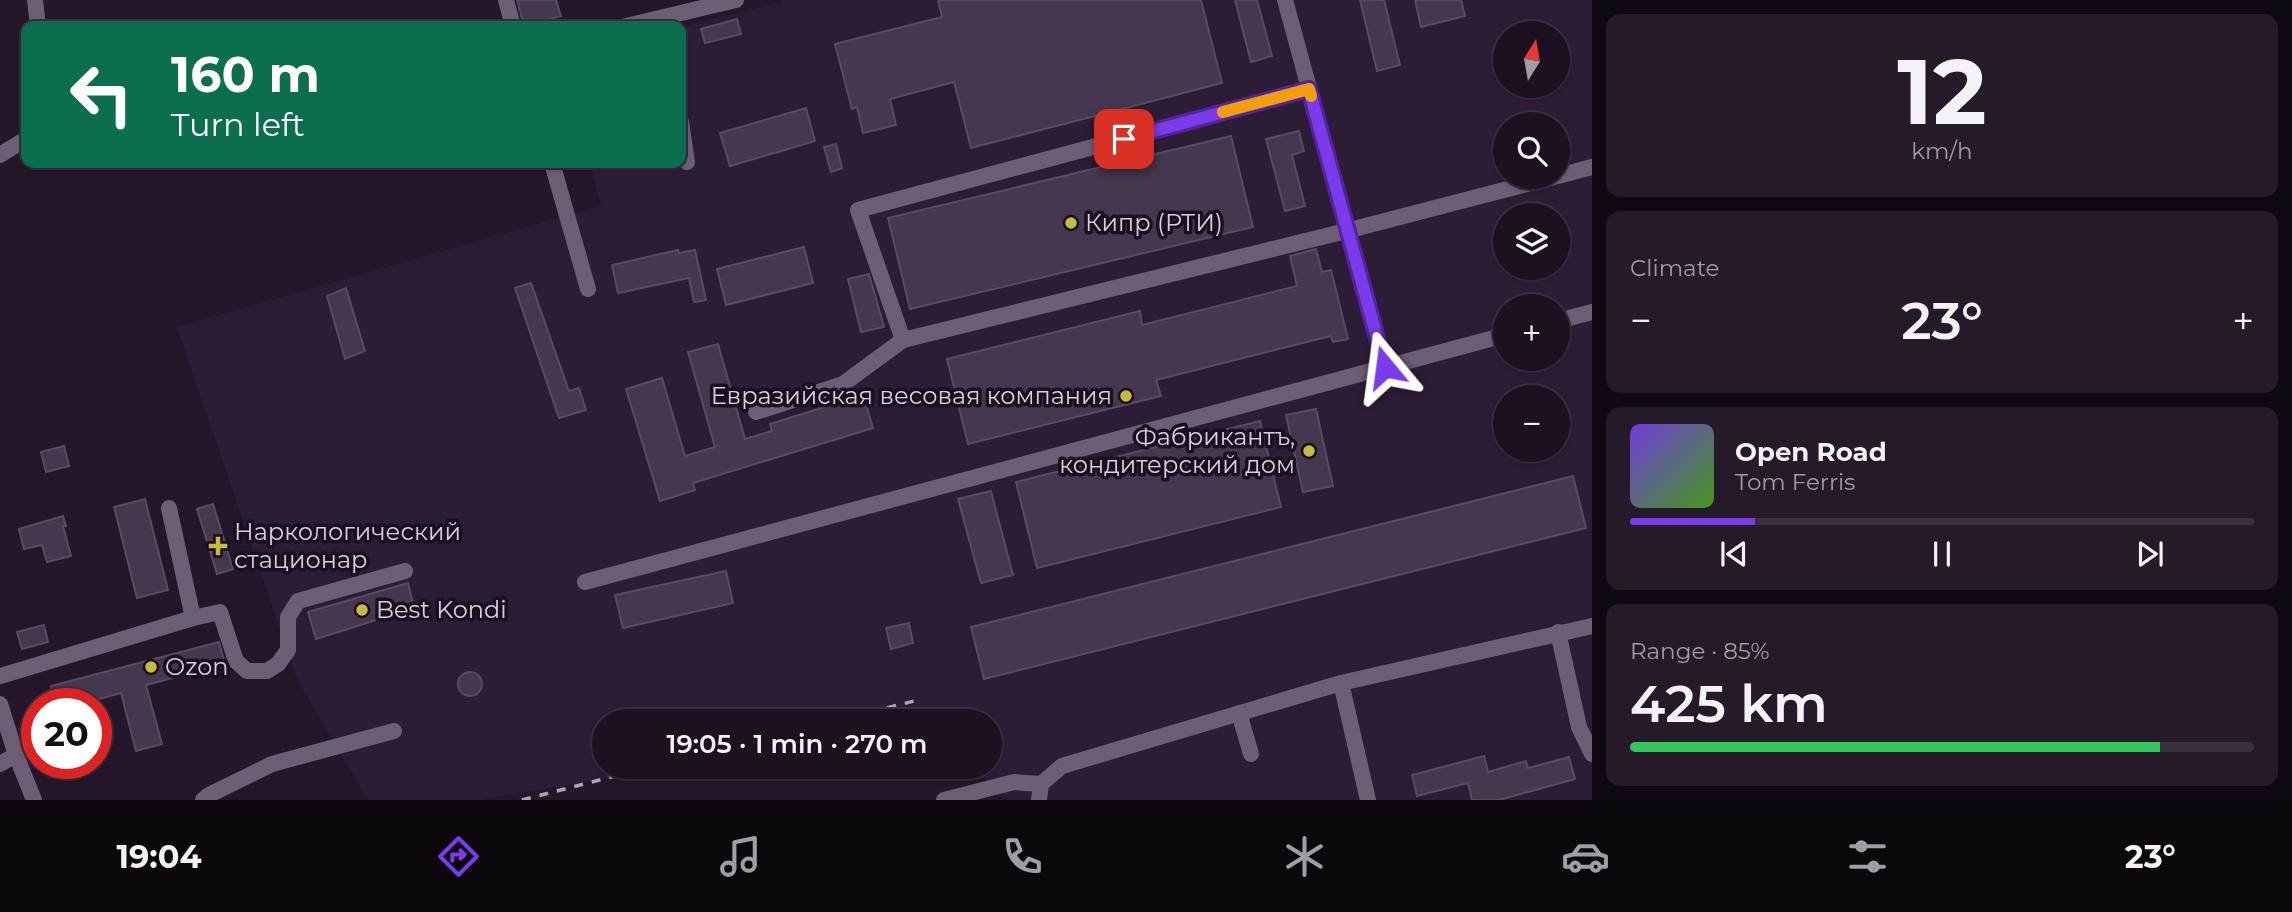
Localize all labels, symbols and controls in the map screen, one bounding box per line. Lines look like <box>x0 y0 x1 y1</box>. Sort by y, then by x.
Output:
north arrow <box>1493 21 1570 98</box>
map controls <box>1493 21 1570 462</box>
text: 12 <box>1897 36 1987 147</box>
text: 160 m <box>171 45 320 104</box>
icon: left <box>56 49 147 140</box>
text: Turn left <box>171 105 305 144</box>
pin <box>1094 109 1154 169</box>
button: search <box>1493 112 1570 189</box>
icon: arrive <box>1105 120 1143 158</box>
text: km/h <box>1911 137 1973 165</box>
button: layers <box>1493 203 1570 280</box>
place label: Кипр (РТИ) <box>1085 208 1223 237</box>
marker: Кипр (РТИ) <box>1063 215 1079 231</box>
text: Climate <box>1630 254 1719 282</box>
text: 23° <box>1901 289 1983 352</box>
button: + <box>1493 294 1570 371</box>
text: − <box>1630 297 1652 344</box>
text: + <box>2232 297 2254 344</box>
position arrow <box>1348 330 1422 404</box>
place label: Евразийская весовая компания <box>711 381 1112 410</box>
button: − <box>1493 385 1570 462</box>
marker: Евразийская весовая компания <box>1118 388 1134 404</box>
place label: Фабрикантъ, кондитерский дом <box>1059 422 1295 479</box>
text: Open Road <box>1735 436 1887 468</box>
marker: Фабрикантъ, кондитерский дом <box>1301 443 1317 459</box>
text: Tom Ferris <box>1735 468 1855 496</box>
place label: Наркологический стационар <box>234 517 461 574</box>
icon: previous <box>1715 535 1753 573</box>
icon: pause <box>1923 535 1961 573</box>
icon: next <box>2131 535 2169 573</box>
marker: Наркологический стационар <box>208 536 228 556</box>
place label: Best Kondi <box>376 595 507 624</box>
marker: Best Kondi <box>354 602 370 618</box>
text: Range · 85% <box>1630 637 1770 665</box>
place label: Ozon <box>165 652 228 681</box>
marker: Ozon <box>143 659 159 675</box>
text: 425 km <box>1630 672 1828 735</box>
speed limit sign: 20 <box>21 688 112 779</box>
text: 19:05 · 1 min · 270 m <box>667 728 927 760</box>
icon: directions <box>434 832 483 881</box>
icon: music <box>716 832 765 881</box>
icon: phone <box>998 832 1047 881</box>
icon: climate <box>1280 832 1329 881</box>
icon: car <box>1561 832 1610 881</box>
icon: filters <box>1843 832 1892 881</box>
text: 19:04 <box>116 837 201 876</box>
text: 23° <box>2125 837 2176 876</box>

